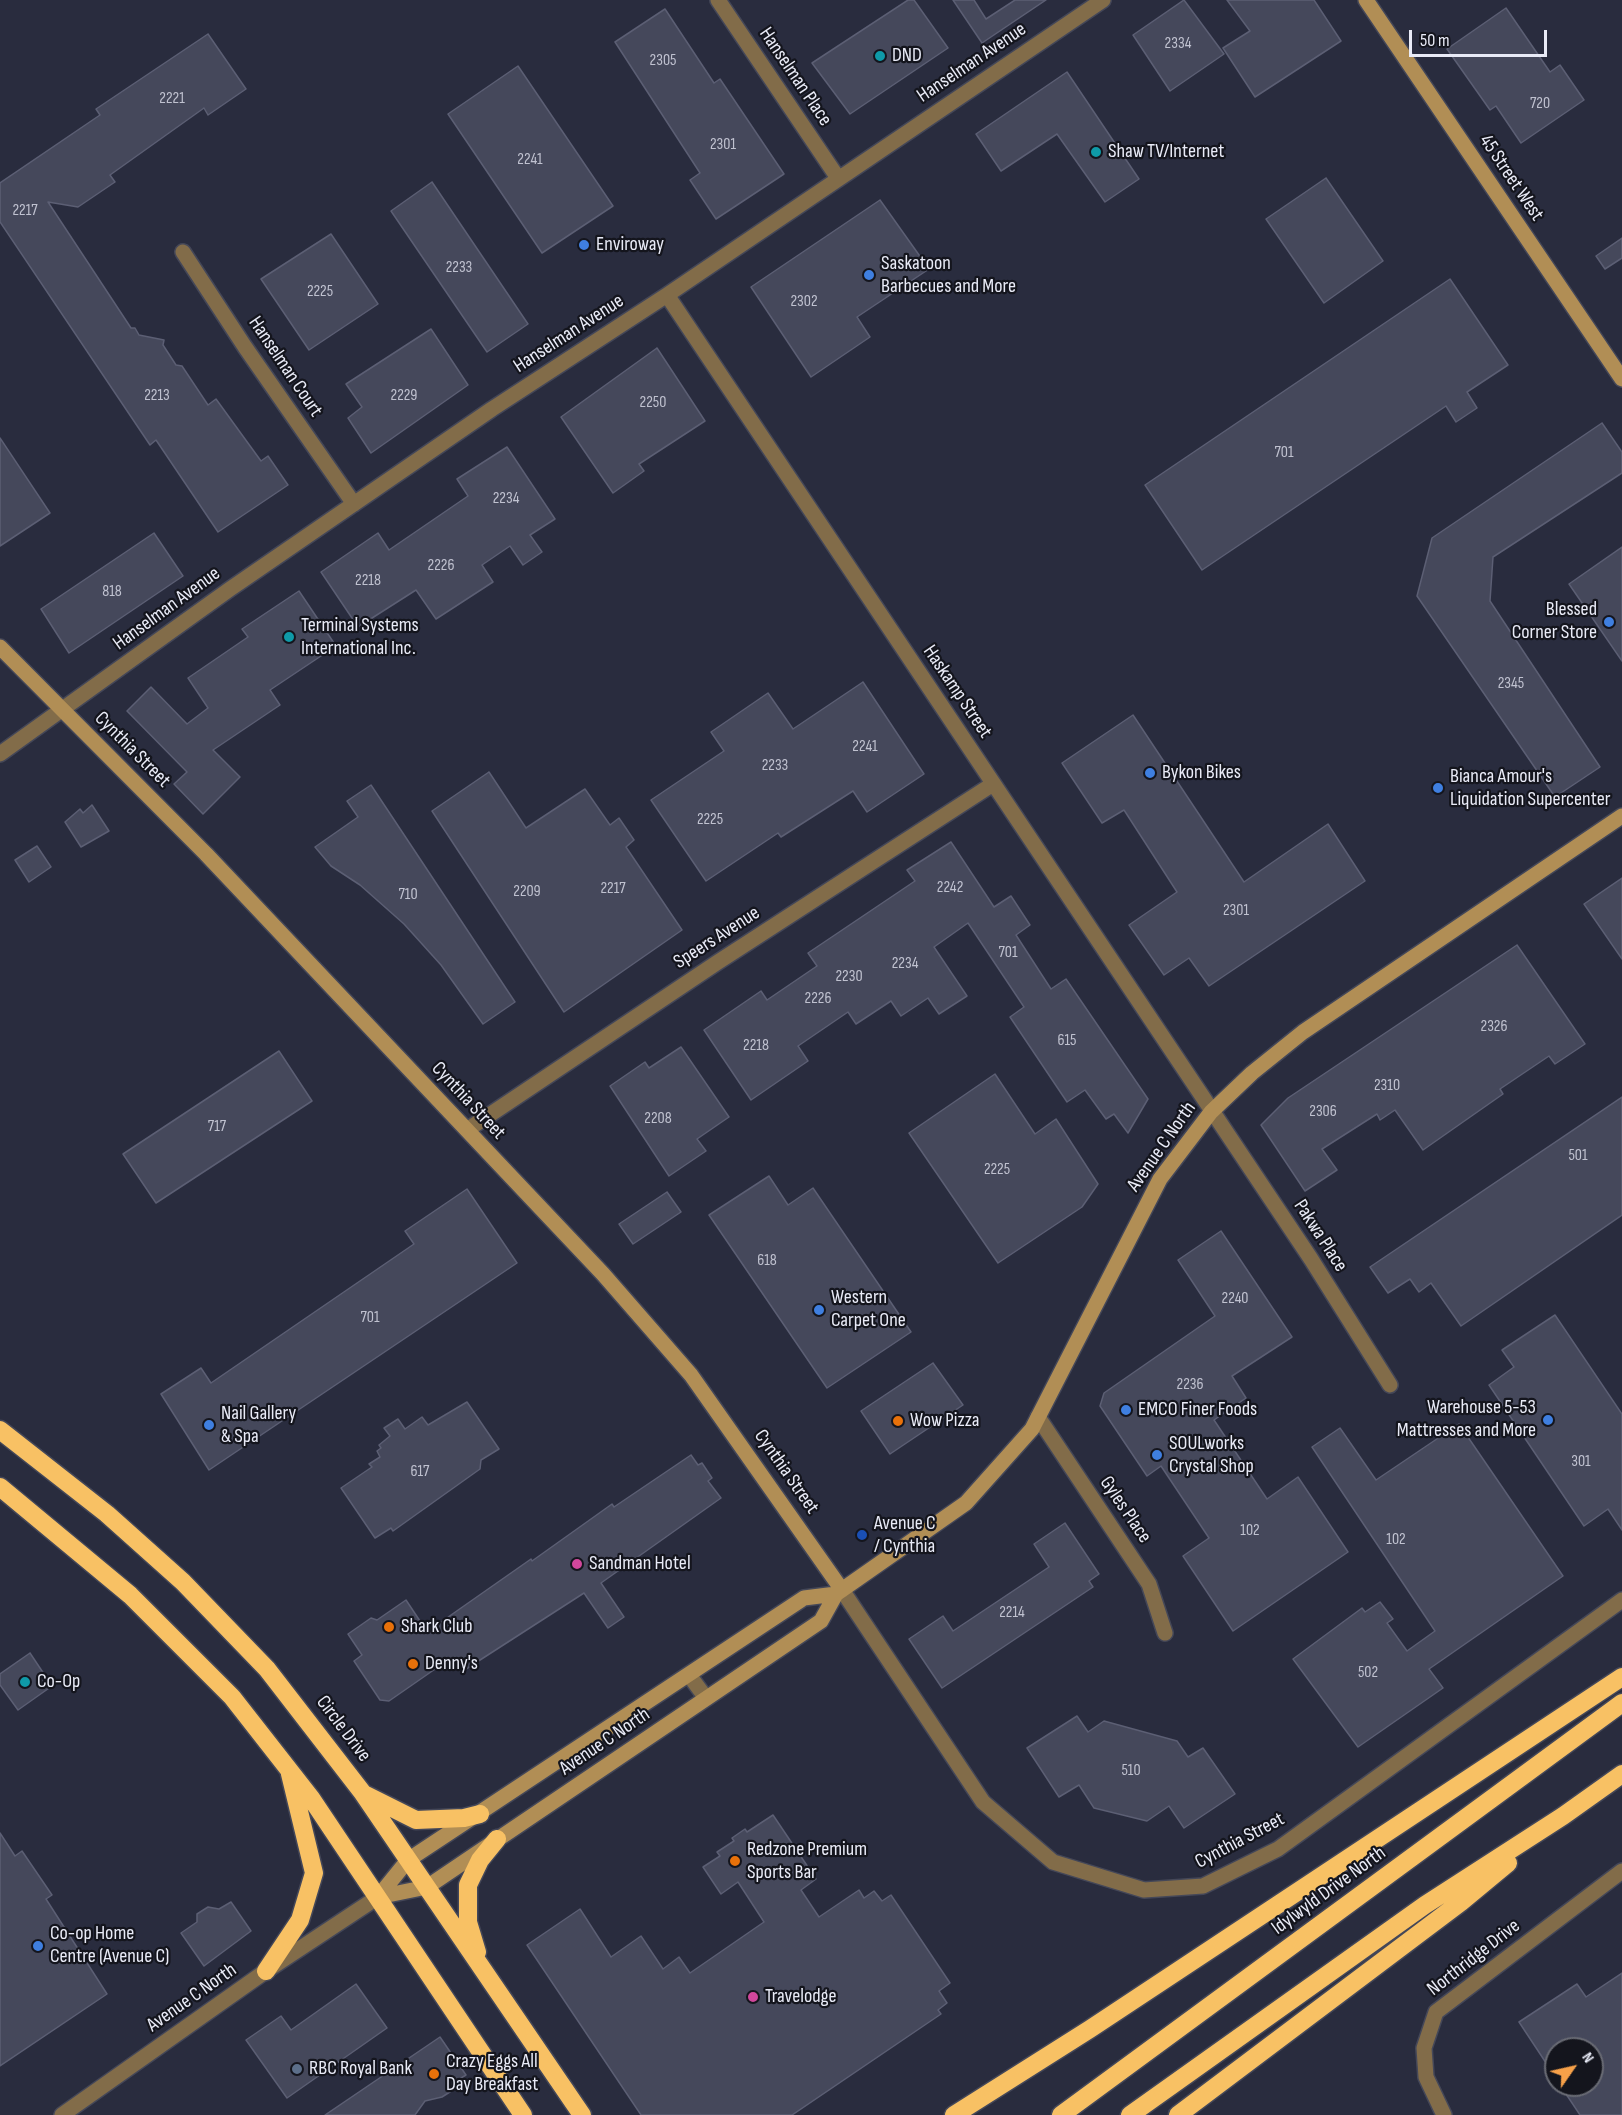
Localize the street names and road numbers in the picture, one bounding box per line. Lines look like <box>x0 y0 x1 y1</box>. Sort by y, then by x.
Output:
street label: Hanselman Avenue <box>913 18 1031 108</box>
street label: Hanselman Place <box>753 23 837 131</box>
street label: 45 Street West <box>1473 130 1549 226</box>
street label: Hanselman Avenue <box>509 289 629 379</box>
street label: Hanselman Court <box>243 312 327 422</box>
street label: Hanselman Avenue <box>109 562 225 656</box>
street label: Haskamp Street <box>917 641 997 743</box>
street label: Cynthia Street <box>89 707 175 793</box>
street label: Speers Avenue <box>670 901 764 975</box>
street label: Cynthia Street <box>426 1057 510 1145</box>
street label: Avenue C North <box>1122 1097 1202 1197</box>
street label: Pakwa Place <box>1288 1195 1352 1277</box>
street label: Cynthia Street <box>748 1425 824 1519</box>
street label: Gyles Place <box>1094 1472 1156 1548</box>
street label: Circle Drive <box>310 1691 376 1767</box>
street label: Avenue C North <box>555 1703 655 1781</box>
street label: Cynthia Street <box>1191 1808 1289 1874</box>
street label: Idylwyld Drive North <box>1267 1842 1391 1940</box>
street label: Northridge Drive <box>1423 1914 1525 2002</box>
street label: Avenue C North <box>142 1958 242 2038</box>

